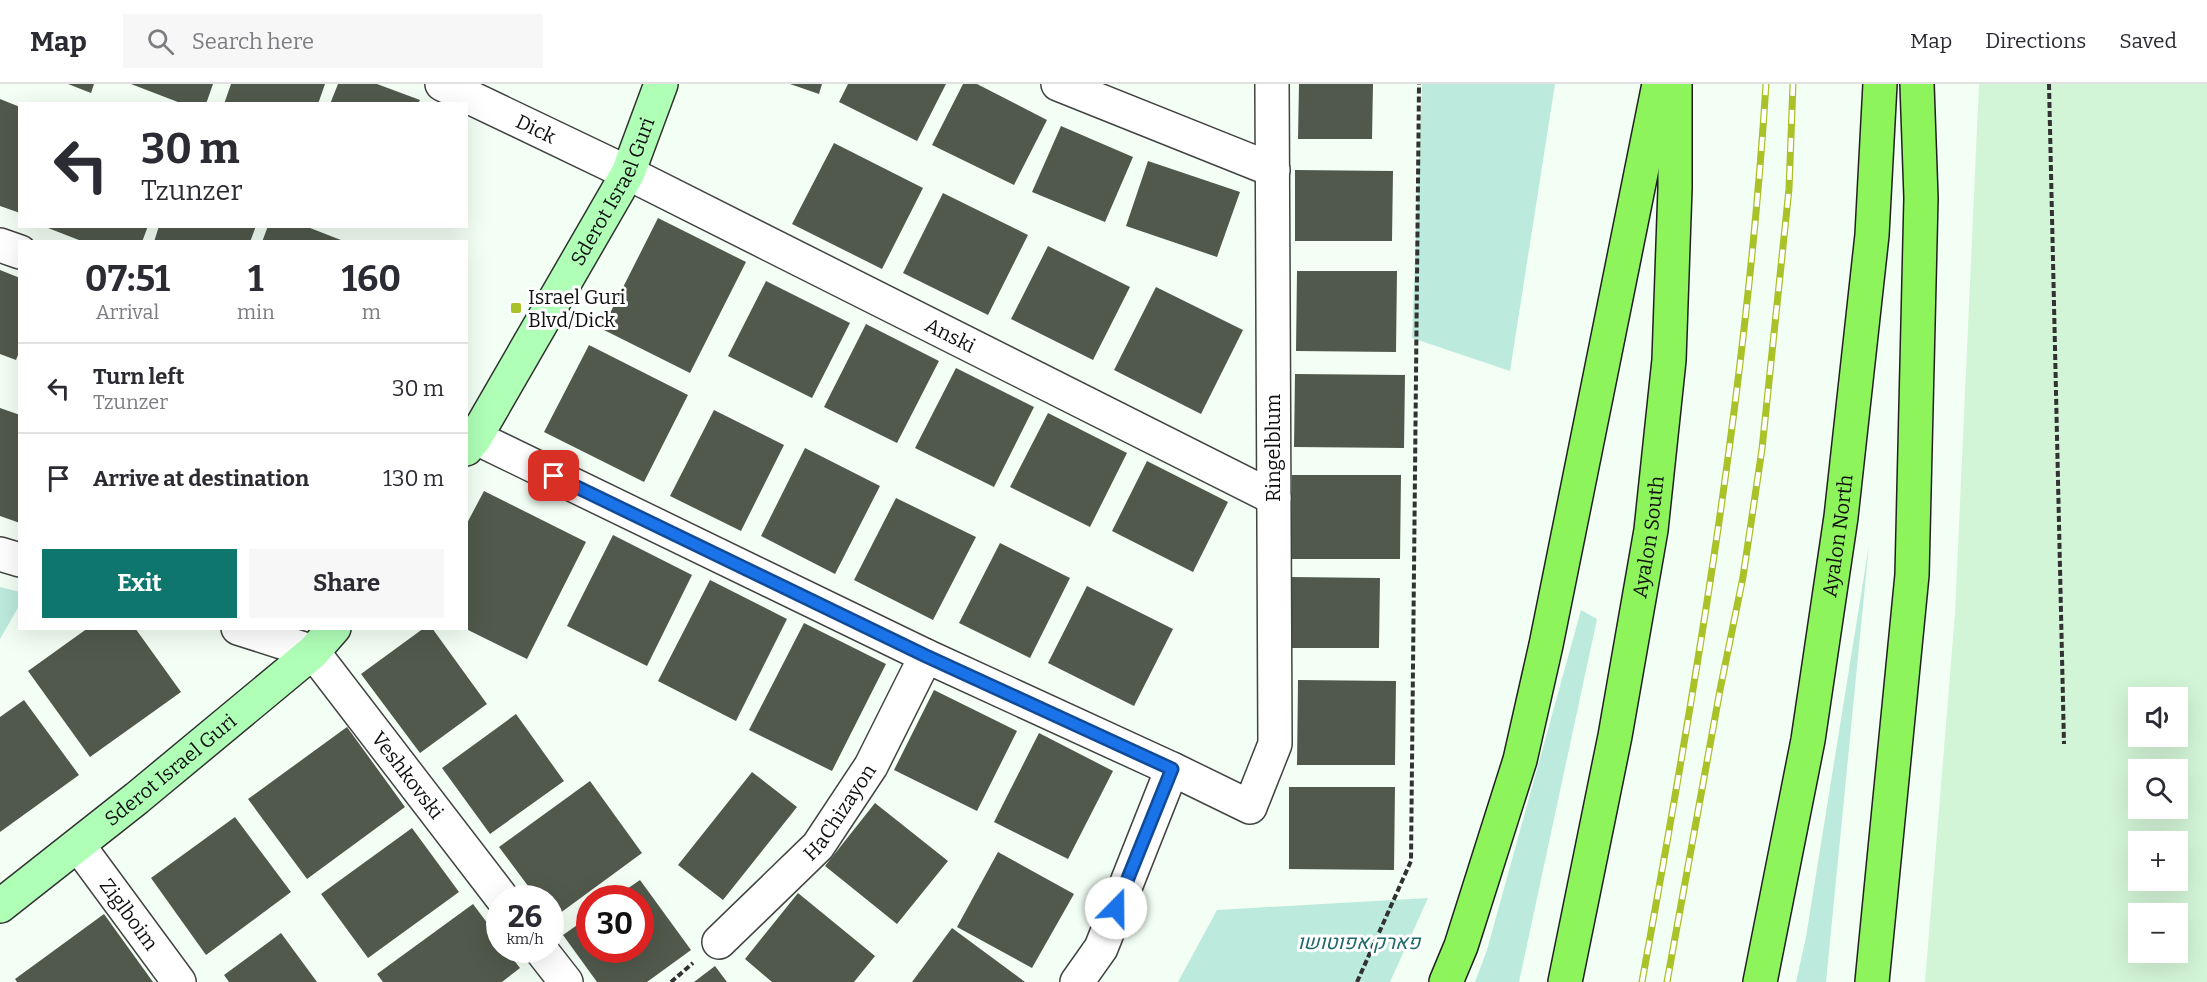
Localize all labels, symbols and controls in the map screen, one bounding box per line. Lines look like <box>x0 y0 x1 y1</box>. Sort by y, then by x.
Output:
search box <box>123 14 543 68</box>
text: Map <box>30 25 87 58</box>
icon: search <box>144 25 177 58</box>
text: Search here <box>192 28 314 55</box>
text: Map <box>1910 28 1952 54</box>
text: Directions <box>1985 28 2086 54</box>
text: Saved <box>2119 28 2177 54</box>
street label: Dick <box>512 109 560 149</box>
street label: Sderot Israel Guri <box>565 114 660 270</box>
text: 30 m <box>141 124 240 174</box>
icon: left <box>42 126 120 204</box>
text: Tzunzer <box>141 175 242 207</box>
text: 07:51 <box>85 257 170 301</box>
text: 1 <box>248 257 264 301</box>
text: 160 <box>341 257 401 301</box>
place label: Israel Guri Blvd/Dick <box>528 285 626 332</box>
text: Arrival <box>96 300 159 324</box>
text: min <box>237 300 275 324</box>
text: m <box>362 300 381 324</box>
marker: Israel Guri Blvd/Dick <box>509 301 523 315</box>
street label: Anski <box>921 313 979 358</box>
text: Turn left <box>93 363 185 390</box>
icon: left <box>42 372 75 405</box>
text: 30 m <box>392 375 444 402</box>
text: Tzunzer <box>93 390 168 414</box>
street label: Ringelblum <box>1261 394 1285 502</box>
pin <box>528 450 579 501</box>
icon: arrive <box>537 459 570 492</box>
icon: arrive <box>42 462 75 495</box>
text: Arrive at destination <box>93 465 309 492</box>
text: 130 m <box>383 465 444 492</box>
street label: Ayalon North <box>1817 473 1858 599</box>
street label: Ayalon South <box>1627 474 1669 600</box>
button: Exit <box>42 549 237 618</box>
button: Share <box>249 549 444 618</box>
map controls <box>2128 687 2188 963</box>
button: sound <box>2128 687 2188 747</box>
street label: Sderot Israel Guri <box>100 709 241 831</box>
street label: Veshkovski <box>366 727 449 824</box>
street label: HaChizayon <box>798 759 881 866</box>
button: search <box>2128 759 2188 819</box>
button: + <box>2128 831 2188 891</box>
street label: Ziglboim <box>95 874 163 955</box>
position arrow <box>1084 876 1148 940</box>
speed limit sign: 30 <box>576 885 654 963</box>
text: 26 <box>508 899 542 935</box>
button: − <box>2128 903 2188 963</box>
text: km/h <box>506 930 544 948</box>
park label: פארק אפוטושו <box>1298 930 1422 954</box>

